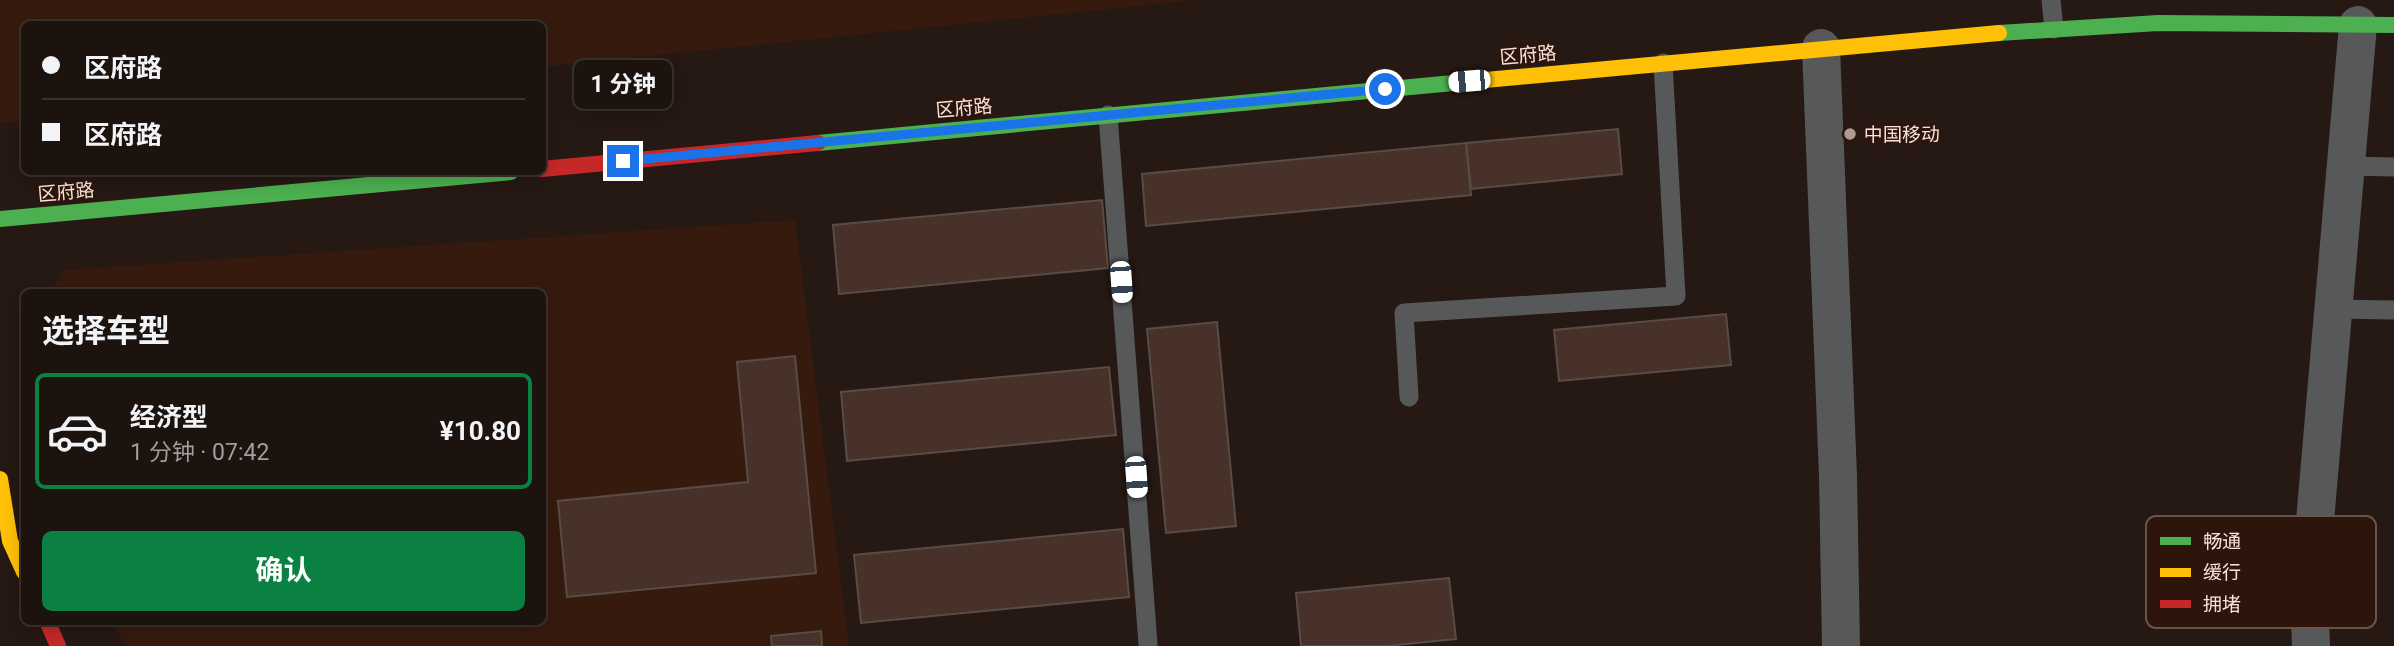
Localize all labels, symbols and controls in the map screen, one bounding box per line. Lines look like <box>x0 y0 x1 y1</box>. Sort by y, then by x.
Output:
street label: 区府路 <box>1499 41 1557 69</box>
text: 区府路 <box>84 53 162 83</box>
callout: 1 分钟 <box>574 60 672 108</box>
car <box>1448 69 1491 93</box>
text: 1 分钟 <box>591 71 655 98</box>
route start <box>1369 73 1401 105</box>
street label: 区府路 <box>935 94 993 122</box>
text: 区府路 <box>84 120 162 150</box>
place label: 中国移动 <box>1864 123 1940 146</box>
marker: 中国移动 <box>1842 126 1858 142</box>
route end <box>607 145 639 177</box>
street label: 区府路 <box>37 178 95 206</box>
car <box>1110 260 1133 304</box>
text: 选择车型 <box>42 312 170 350</box>
icon: car <box>46 400 109 463</box>
text: 经济型 <box>130 402 208 432</box>
text: ¥10.80 <box>440 416 521 446</box>
text: 1 分钟 · 07:42 <box>130 439 269 466</box>
car <box>1125 455 1148 499</box>
legend <box>2146 516 2376 628</box>
text: 畅通 <box>2203 530 2241 553</box>
button: 确认 <box>42 531 525 611</box>
text: 缓行 <box>2203 561 2241 584</box>
text: 拥堵 <box>2203 593 2241 616</box>

